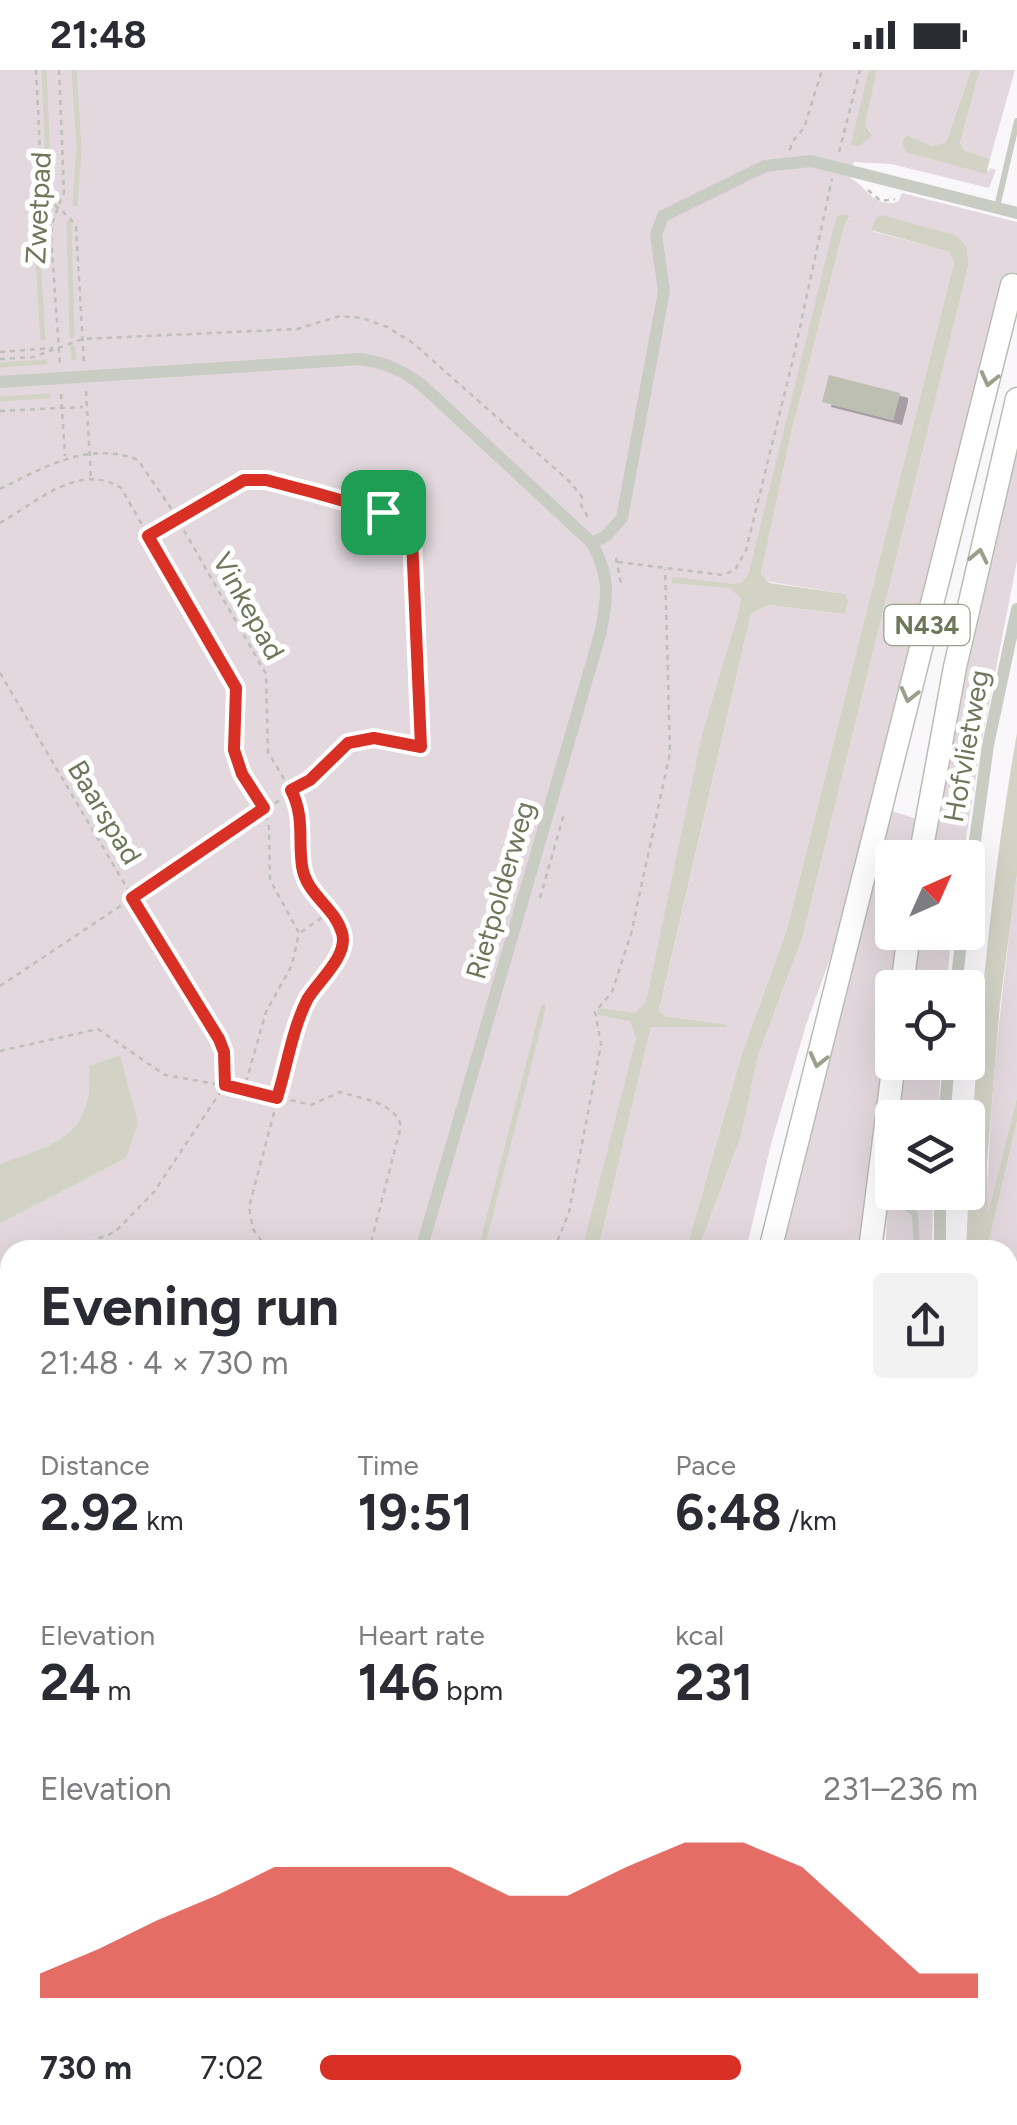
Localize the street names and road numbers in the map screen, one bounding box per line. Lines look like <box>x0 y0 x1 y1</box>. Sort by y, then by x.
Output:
street label: Zwetpad <box>18 151 58 265</box>
street label: Vinkepad <box>206 546 292 666</box>
road number: N434 <box>884 605 970 645</box>
street label: Hofvlietweg <box>936 667 996 825</box>
street label: Baarspad <box>61 754 149 870</box>
street label: Rietpolderweg <box>458 797 542 983</box>

